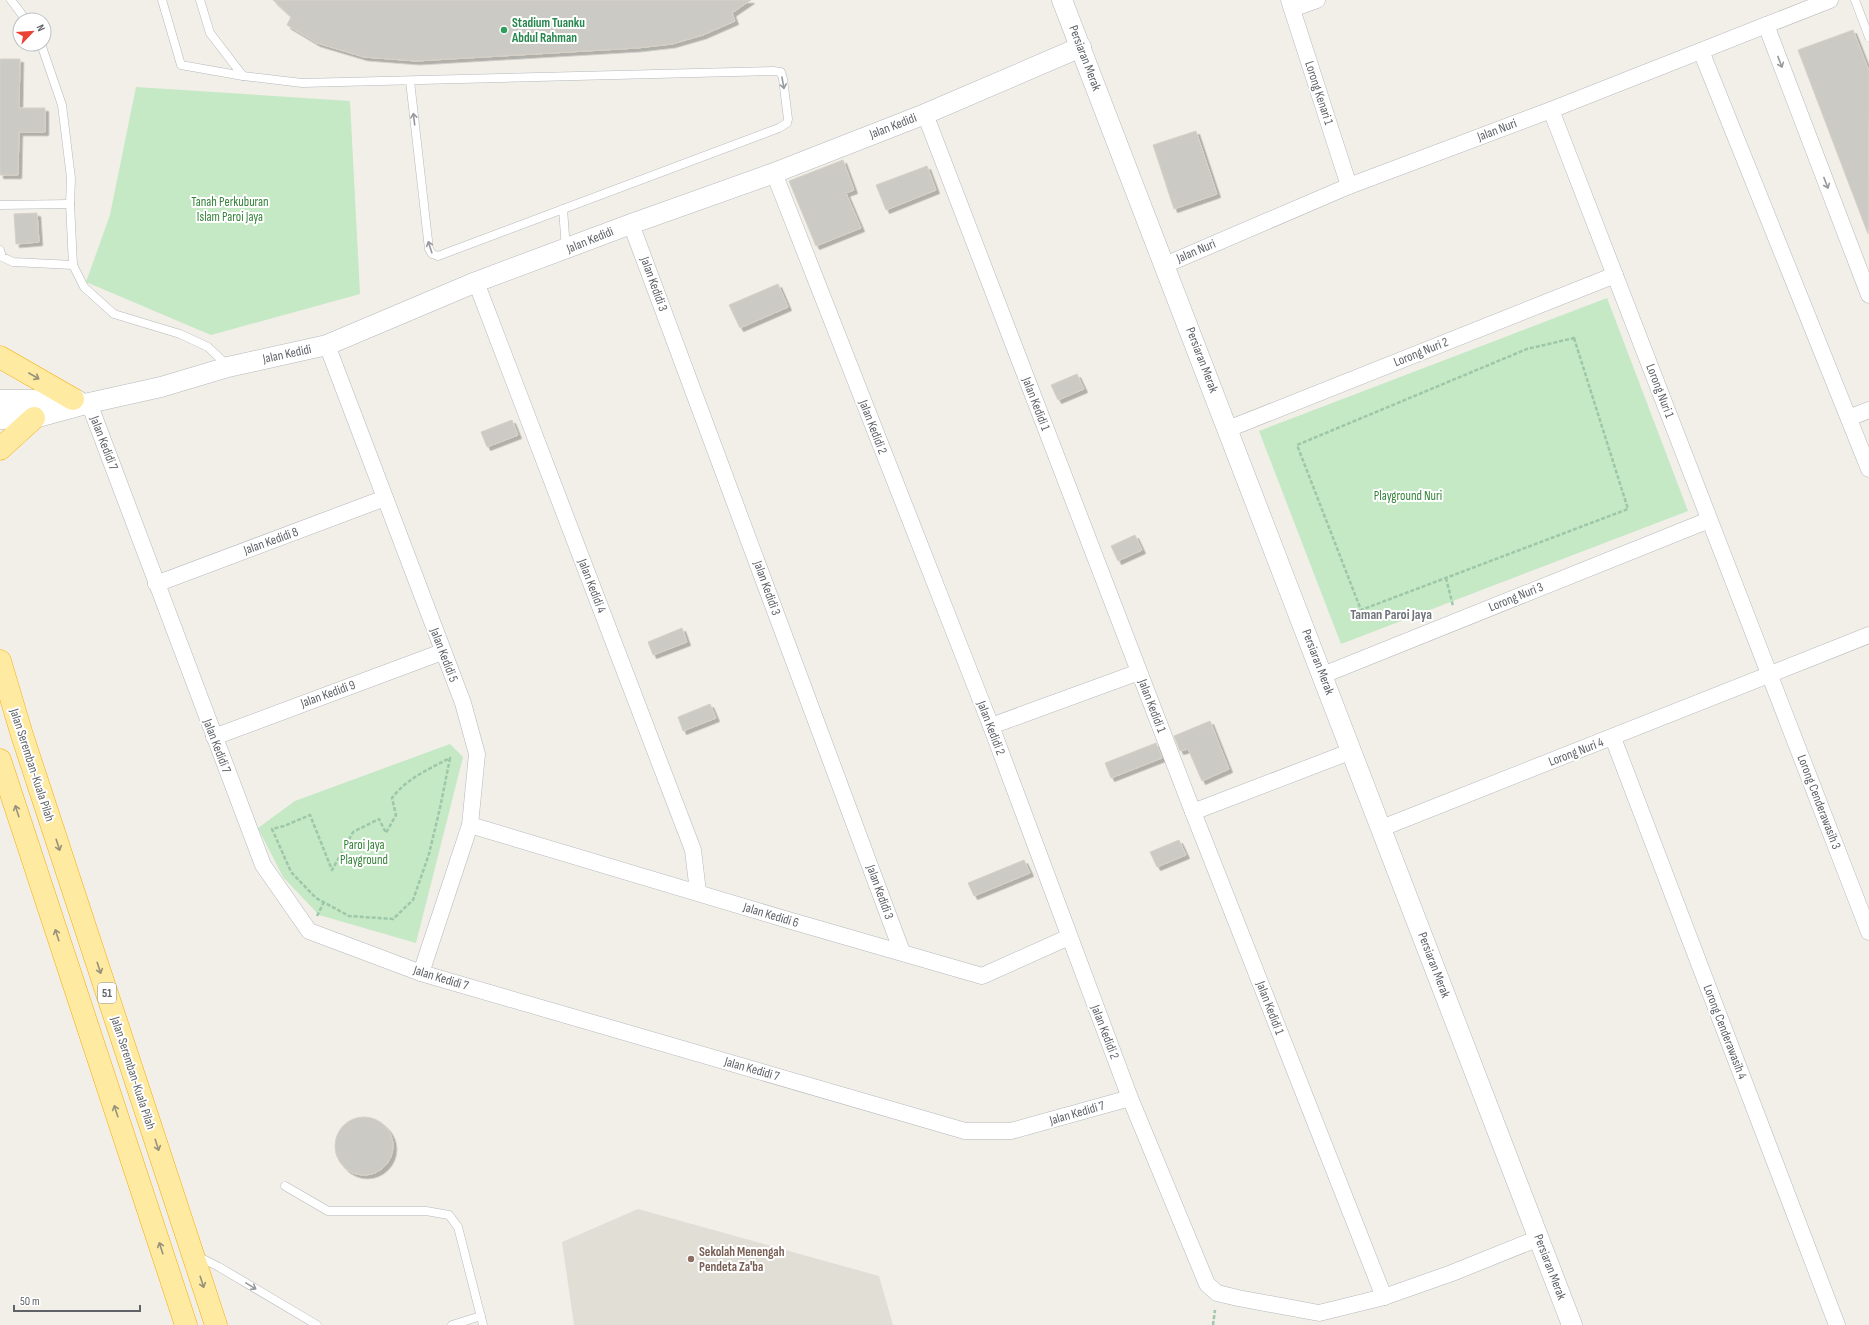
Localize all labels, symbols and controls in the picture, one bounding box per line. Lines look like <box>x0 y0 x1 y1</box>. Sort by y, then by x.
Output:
north arrow <box>12 12 52 52</box>
place label: Stadium Tuanku Abdul Rahman <box>511 15 585 46</box>
text: N <box>33 23 48 34</box>
street label: Persiaran Merak <box>1065 23 1105 93</box>
marker: Stadium Tuanku Abdul Rahman <box>499 25 509 35</box>
one-way arrow <box>1777 55 1785 67</box>
street label: Lorong Kenari 1 <box>1301 59 1337 127</box>
one-way arrow <box>779 76 787 89</box>
street label: Jalan Kedidi <box>866 110 919 143</box>
one-way arrow <box>411 113 418 126</box>
street label: Jalan Nuri <box>1474 115 1519 145</box>
one-way arrow <box>1823 177 1831 189</box>
park label: Tanah Perkuburan Islam Paroi Jaya <box>191 194 269 225</box>
street label: Jalan Kedidi <box>563 223 616 257</box>
street label: Jalan Nuri <box>1173 236 1218 267</box>
one-way arrow <box>426 242 434 254</box>
street label: Jalan Kedidi 3 <box>636 254 671 313</box>
street label: Persiaran Merak <box>1182 325 1222 395</box>
street label: Lorong Nuri 2 <box>1391 334 1451 370</box>
street label: Jalan Kedidi <box>260 341 313 367</box>
street label: Lorong Nuri 1 <box>1642 362 1678 421</box>
one-way arrow <box>28 373 40 381</box>
street label: Jalan Kedidi 1 <box>1018 374 1054 433</box>
street label: Jalan Kedidi 2 <box>855 397 891 456</box>
street label: Jalan Kedidi 7 <box>86 413 122 473</box>
park label: Playground Nuri <box>1374 488 1442 504</box>
street label: Jalan Kedidi 8 <box>241 524 301 559</box>
street label: Jalan Kedidi 4 <box>574 556 610 616</box>
street label: Jalan Kedidi 3 <box>749 558 784 617</box>
street label: Lorong Nuri 3 <box>1486 579 1546 615</box>
district label: Taman Paroi Jaya <box>1350 606 1432 623</box>
street label: Jalan Kedidi 5 <box>426 625 462 684</box>
street label: Persiaran Merak <box>1298 627 1338 697</box>
street label: Jalan Kedidi 1 <box>1134 676 1170 735</box>
street label: Jalan Kedidi 9 <box>297 677 358 712</box>
street label: Jalan Kedidi 2 <box>973 698 1009 757</box>
street label: Jalan Seremban-Kuala Pilah <box>6 706 58 824</box>
street label: Jalan Kedidi 7 <box>199 716 235 776</box>
street label: Lorong Nuri 4 <box>1546 734 1606 770</box>
street label: Lorong Cenderawasih 3 <box>1794 752 1844 852</box>
one-way arrow <box>13 805 20 818</box>
park label: Paroi Jaya Playground <box>340 837 388 868</box>
one-way arrow <box>55 838 62 851</box>
street label: Jalan Kedidi 3 <box>862 862 897 921</box>
street label: Jalan Kedidi 6 <box>740 899 801 931</box>
one-way arrow <box>53 929 61 941</box>
street label: Persiaran Merak <box>1414 930 1454 1000</box>
one-way arrow <box>96 962 103 975</box>
street label: Jalan Kedidi 7 <box>411 962 471 994</box>
street label: Jalan Kedidi 1 <box>1252 978 1288 1037</box>
street label: Lorong Cenderawasih 4 <box>1700 982 1751 1082</box>
road number: 51 <box>98 983 116 1003</box>
street label: Jalan Kedidi 2 <box>1087 1002 1123 1061</box>
street label: Jalan Seremban-Kuala Pilah <box>107 1014 159 1132</box>
street label: Jalan Kedidi 7 <box>722 1053 782 1085</box>
street label: Jalan Kedidi 7 <box>1047 1097 1107 1129</box>
one-way arrow <box>111 1106 119 1118</box>
one-way arrow <box>154 1138 161 1151</box>
street label: Persiaran Merak <box>1530 1232 1570 1302</box>
one-way arrow <box>157 1242 164 1255</box>
place label: Sekolah Menengah Pendeta Za'ba <box>699 1244 785 1275</box>
marker: Sekolah Menengah Pendeta Za'ba <box>686 1254 696 1264</box>
one-way arrow <box>199 1275 206 1288</box>
one-way arrow <box>245 1282 257 1290</box>
scale bar <box>14 1287 140 1313</box>
text: 50 m <box>20 1294 40 1309</box>

